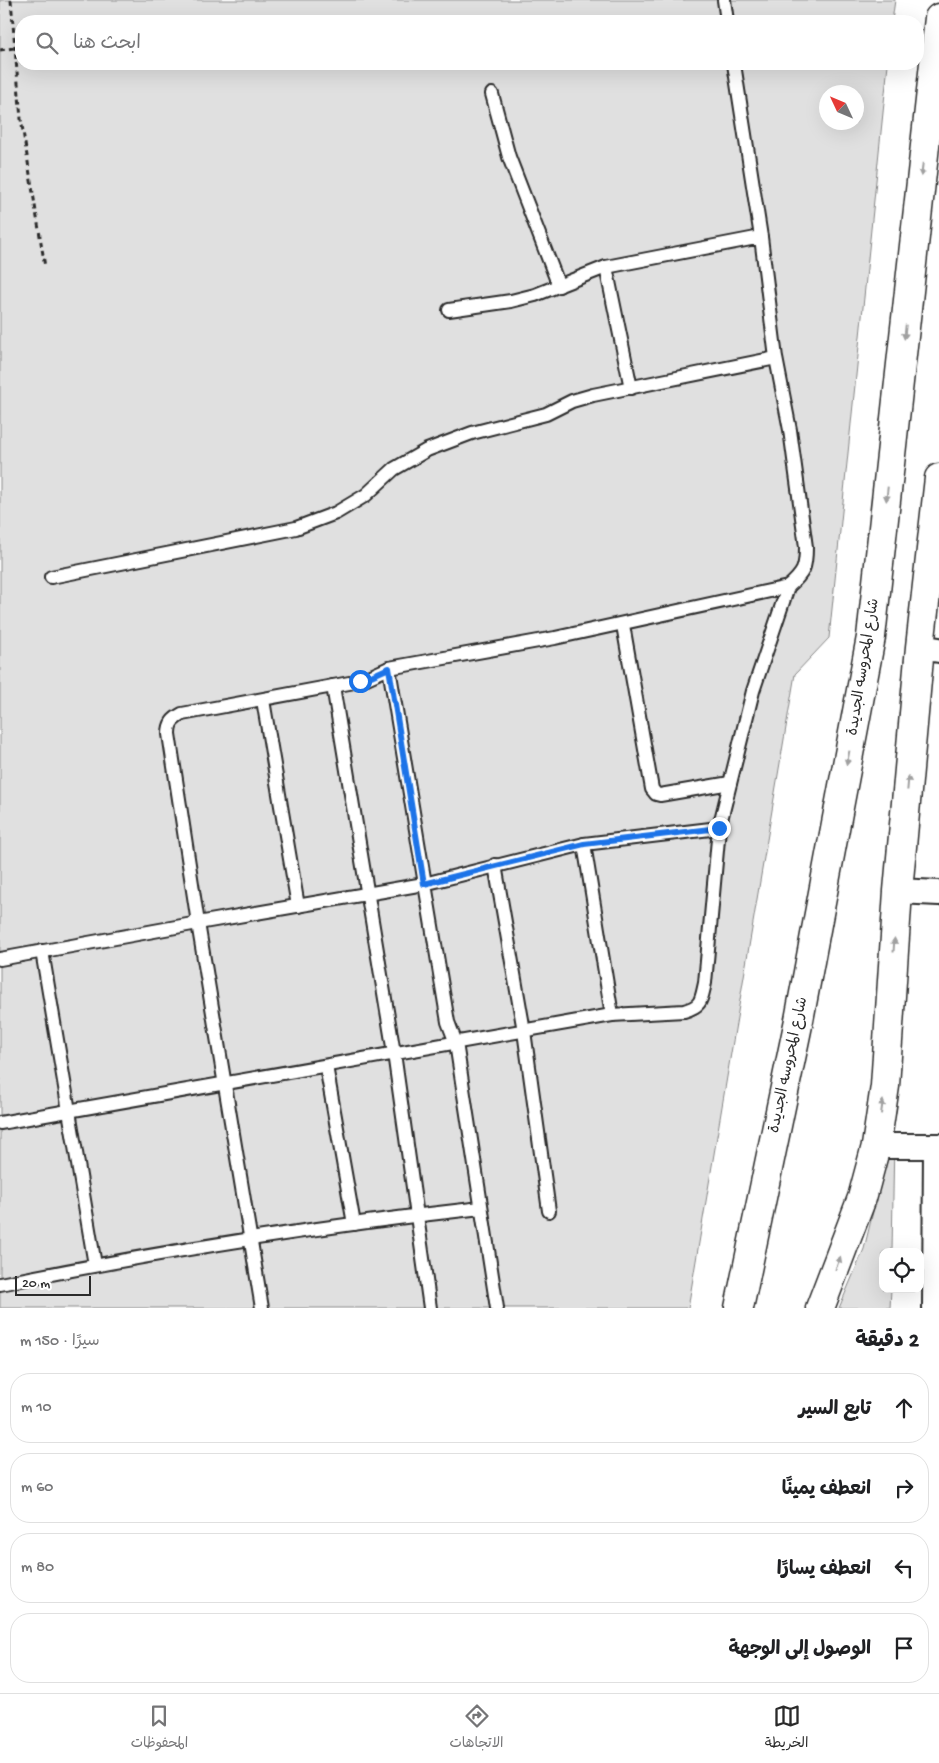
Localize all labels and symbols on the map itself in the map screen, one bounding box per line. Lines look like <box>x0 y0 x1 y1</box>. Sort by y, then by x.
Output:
north arrow <box>819 85 864 130</box>
one-way arrow <box>918 163 926 179</box>
one-way arrow <box>901 324 909 340</box>
one-way arrow <box>883 486 891 502</box>
street label: شارع المحروسه الجديدة <box>844 597 884 737</box>
route start <box>349 670 372 693</box>
one-way arrow <box>844 750 852 766</box>
one-way arrow <box>904 775 912 791</box>
route end <box>708 817 731 840</box>
one-way arrow <box>890 937 898 953</box>
street label: شارع المحروسه الجديدة <box>766 995 812 1135</box>
one-way arrow <box>878 1098 886 1114</box>
one-way arrow <box>834 1255 842 1270</box>
scale bar <box>15 1273 91 1296</box>

